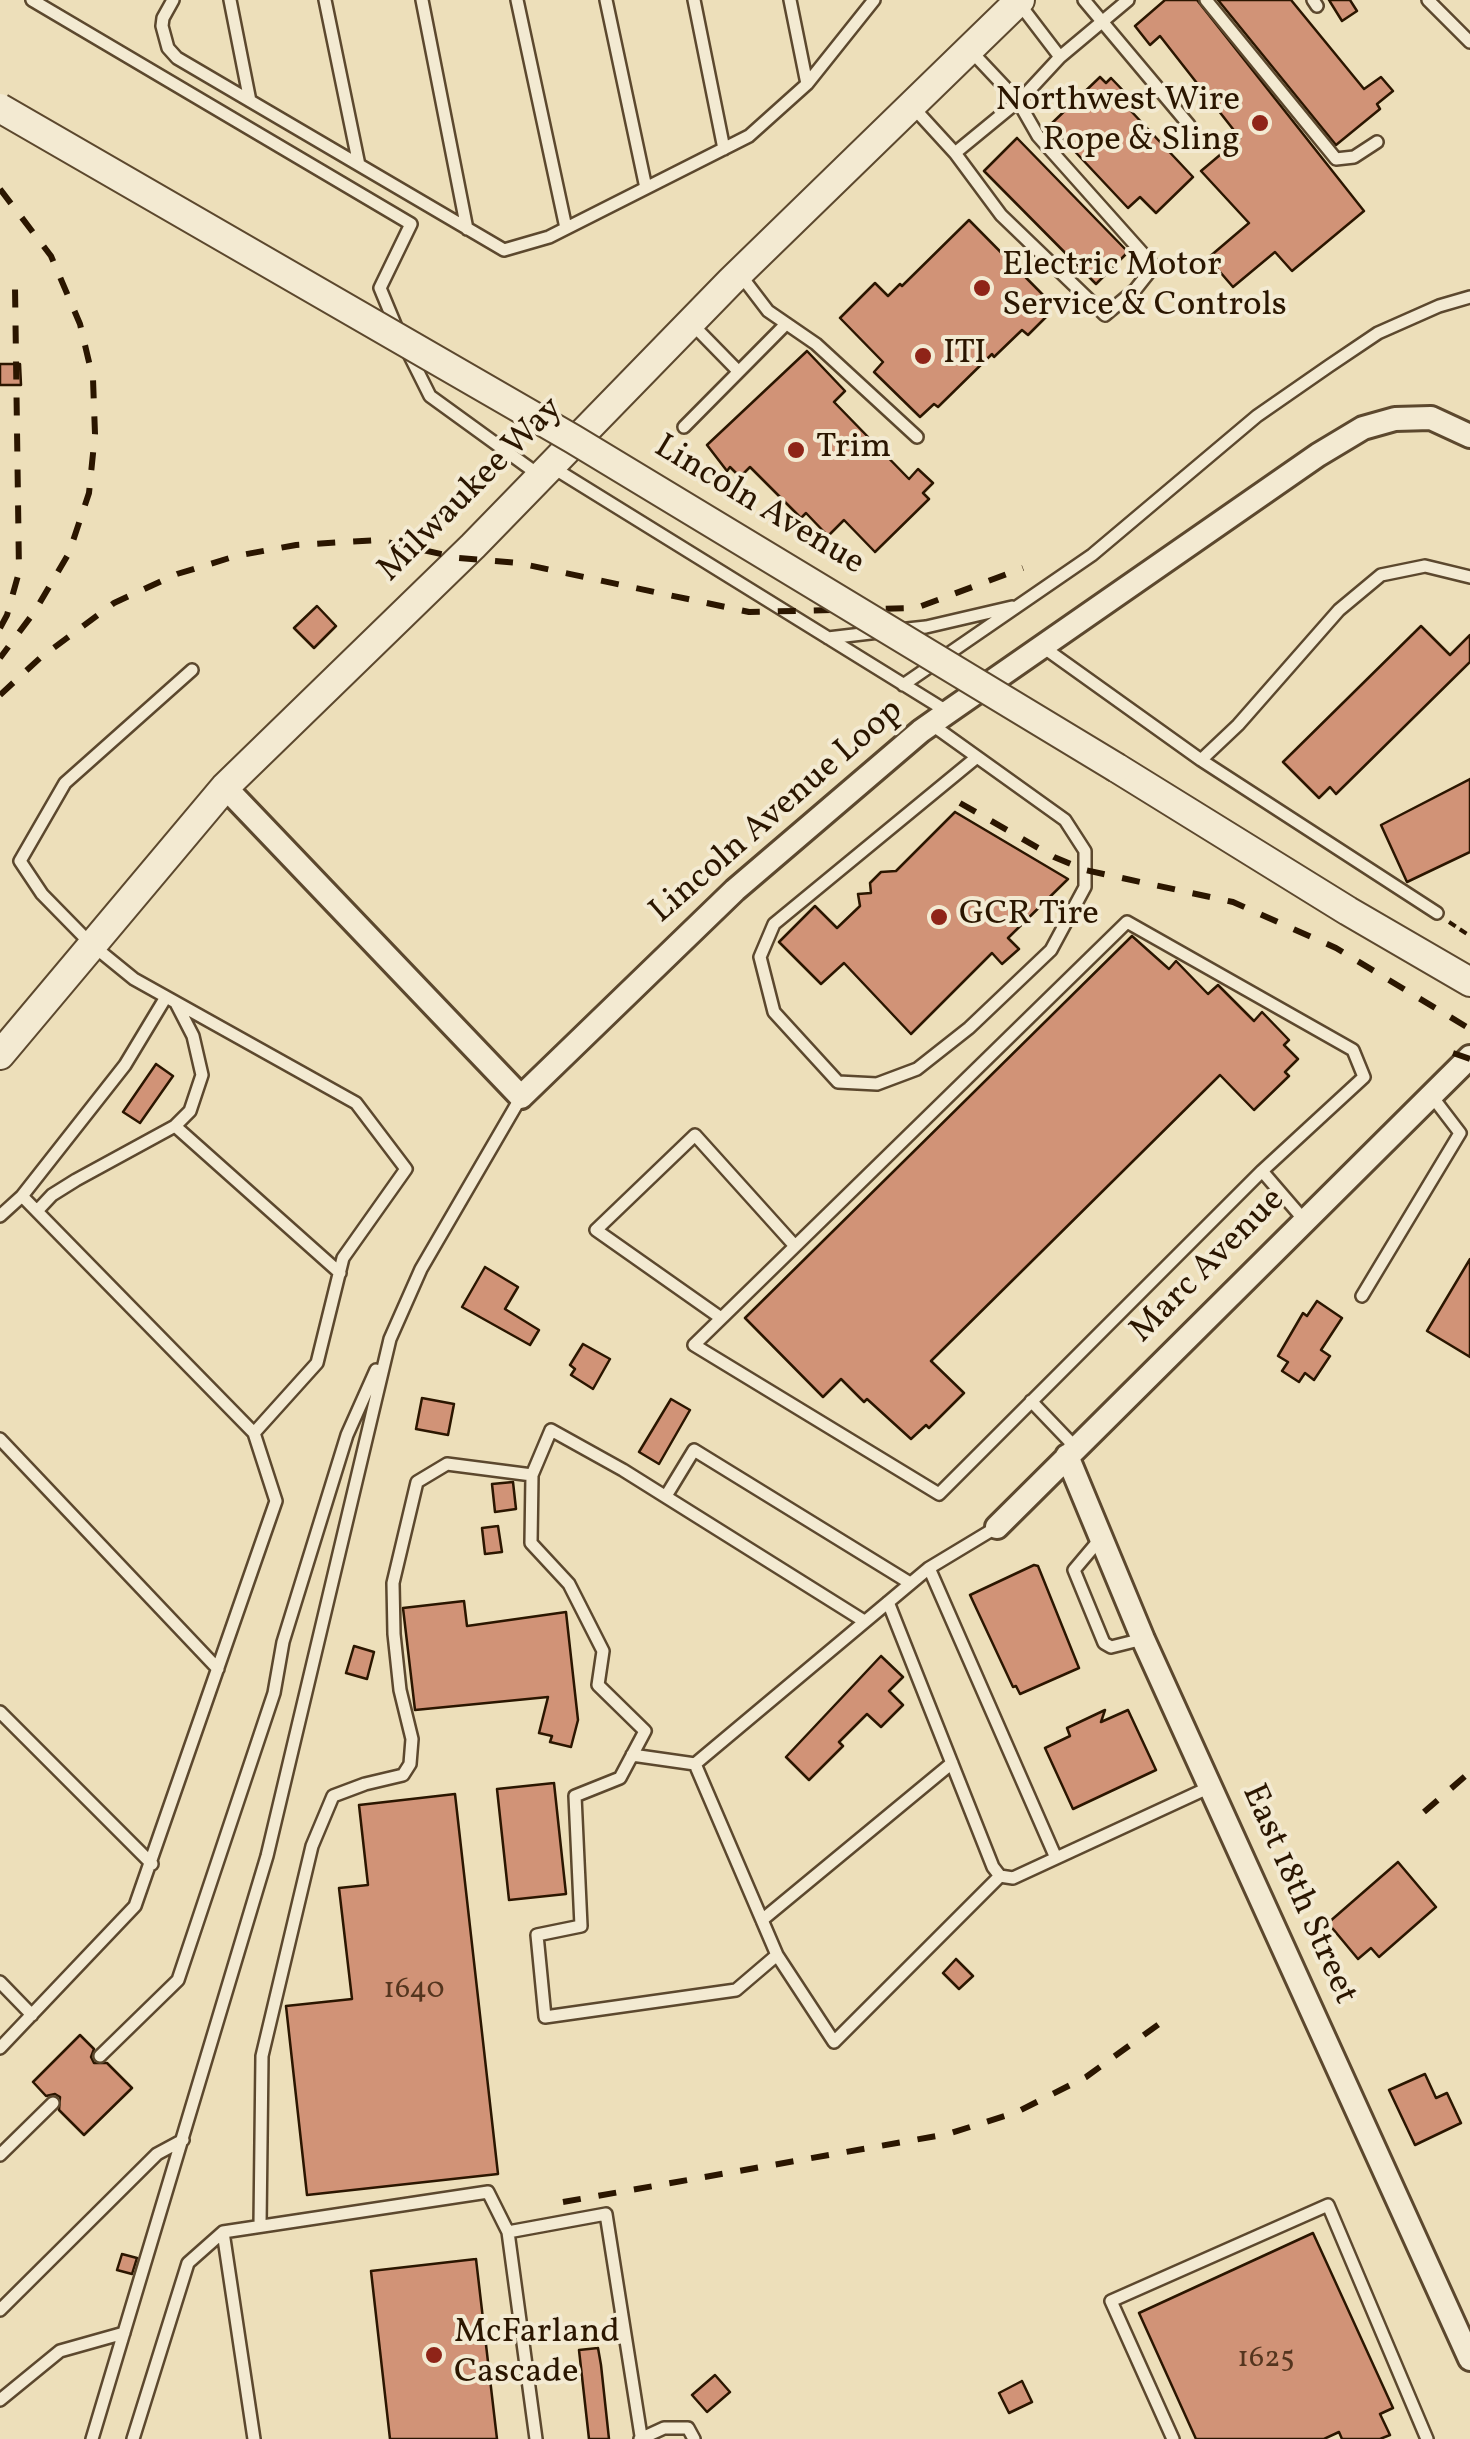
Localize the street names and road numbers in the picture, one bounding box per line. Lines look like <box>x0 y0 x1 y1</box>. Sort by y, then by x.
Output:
street label: Milwaukee Way <box>371 390 573 592</box>
street label: Lincoln Avenue <box>645 428 871 586</box>
street label: Lincoln Avenue Loop <box>643 692 913 934</box>
street label: Marc Avenue <box>1123 1181 1295 1353</box>
street label: East 18th Street <box>1230 1779 1364 2011</box>

